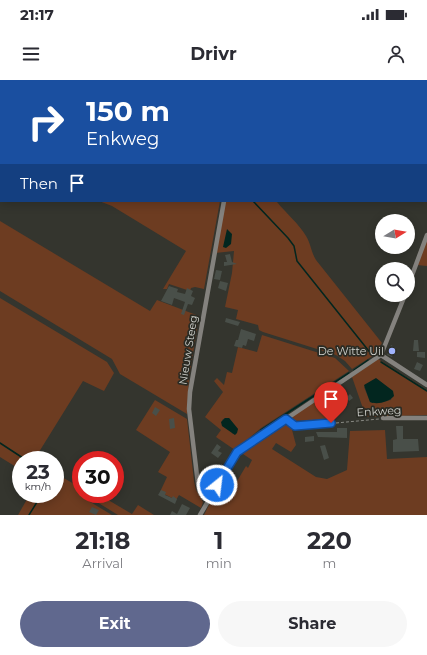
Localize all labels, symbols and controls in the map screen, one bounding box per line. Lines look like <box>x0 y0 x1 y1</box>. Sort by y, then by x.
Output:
text: 21:17 <box>20 5 54 24</box>
icon: menu <box>20 43 42 65</box>
text: Drivr <box>190 43 237 65</box>
icon: person <box>385 43 407 65</box>
text: 150 m <box>86 94 170 128</box>
icon: right <box>20 96 72 148</box>
text: Enkweg <box>86 128 159 150</box>
icon: arrive <box>66 172 88 194</box>
text: Then <box>20 174 58 193</box>
north arrow <box>375 214 415 254</box>
map controls <box>375 214 415 302</box>
button: search <box>375 262 415 302</box>
street label: Nieuw Steeg <box>176 314 200 386</box>
place label: De Witte Uil <box>318 344 384 358</box>
marker: De Witte Uil <box>387 346 397 356</box>
pin <box>314 382 348 423</box>
icon: arrive <box>320 388 342 410</box>
street label: Enkweg <box>356 403 402 419</box>
speed limit sign: 30 <box>72 451 124 503</box>
text: 23 <box>26 460 50 484</box>
position arrow <box>196 464 238 506</box>
text: km/h <box>25 480 51 493</box>
text: 21:18 <box>75 526 130 555</box>
text: 1 <box>214 526 223 555</box>
text: 220 <box>307 526 352 555</box>
text: Arrival <box>82 555 123 571</box>
text: min <box>206 555 232 571</box>
text: m <box>322 555 336 571</box>
button: Exit <box>20 601 210 647</box>
button: Share <box>218 601 407 647</box>

